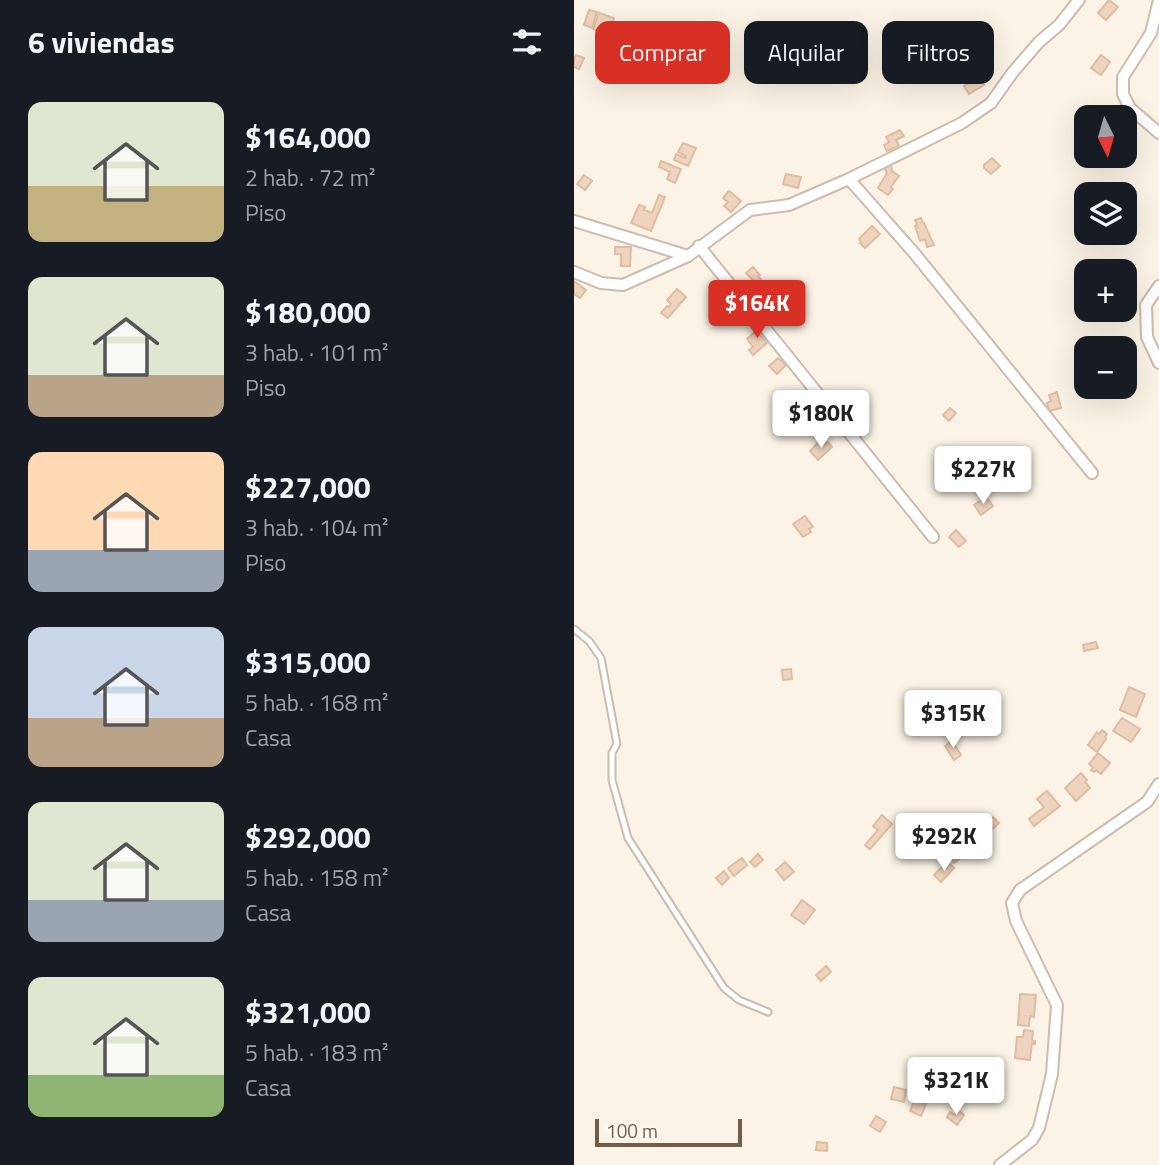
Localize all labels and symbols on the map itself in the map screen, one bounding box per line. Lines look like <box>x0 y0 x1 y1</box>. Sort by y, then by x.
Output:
north arrow <box>1074 105 1138 168</box>
pin: $164K <box>708 280 806 340</box>
pin: $180K <box>772 391 870 450</box>
pin: $227K <box>934 447 1032 506</box>
pin: $315K <box>904 690 1002 750</box>
pin: $292K <box>895 814 993 873</box>
pin: $321K <box>907 1058 1005 1117</box>
scale bar <box>595 1116 742 1148</box>

